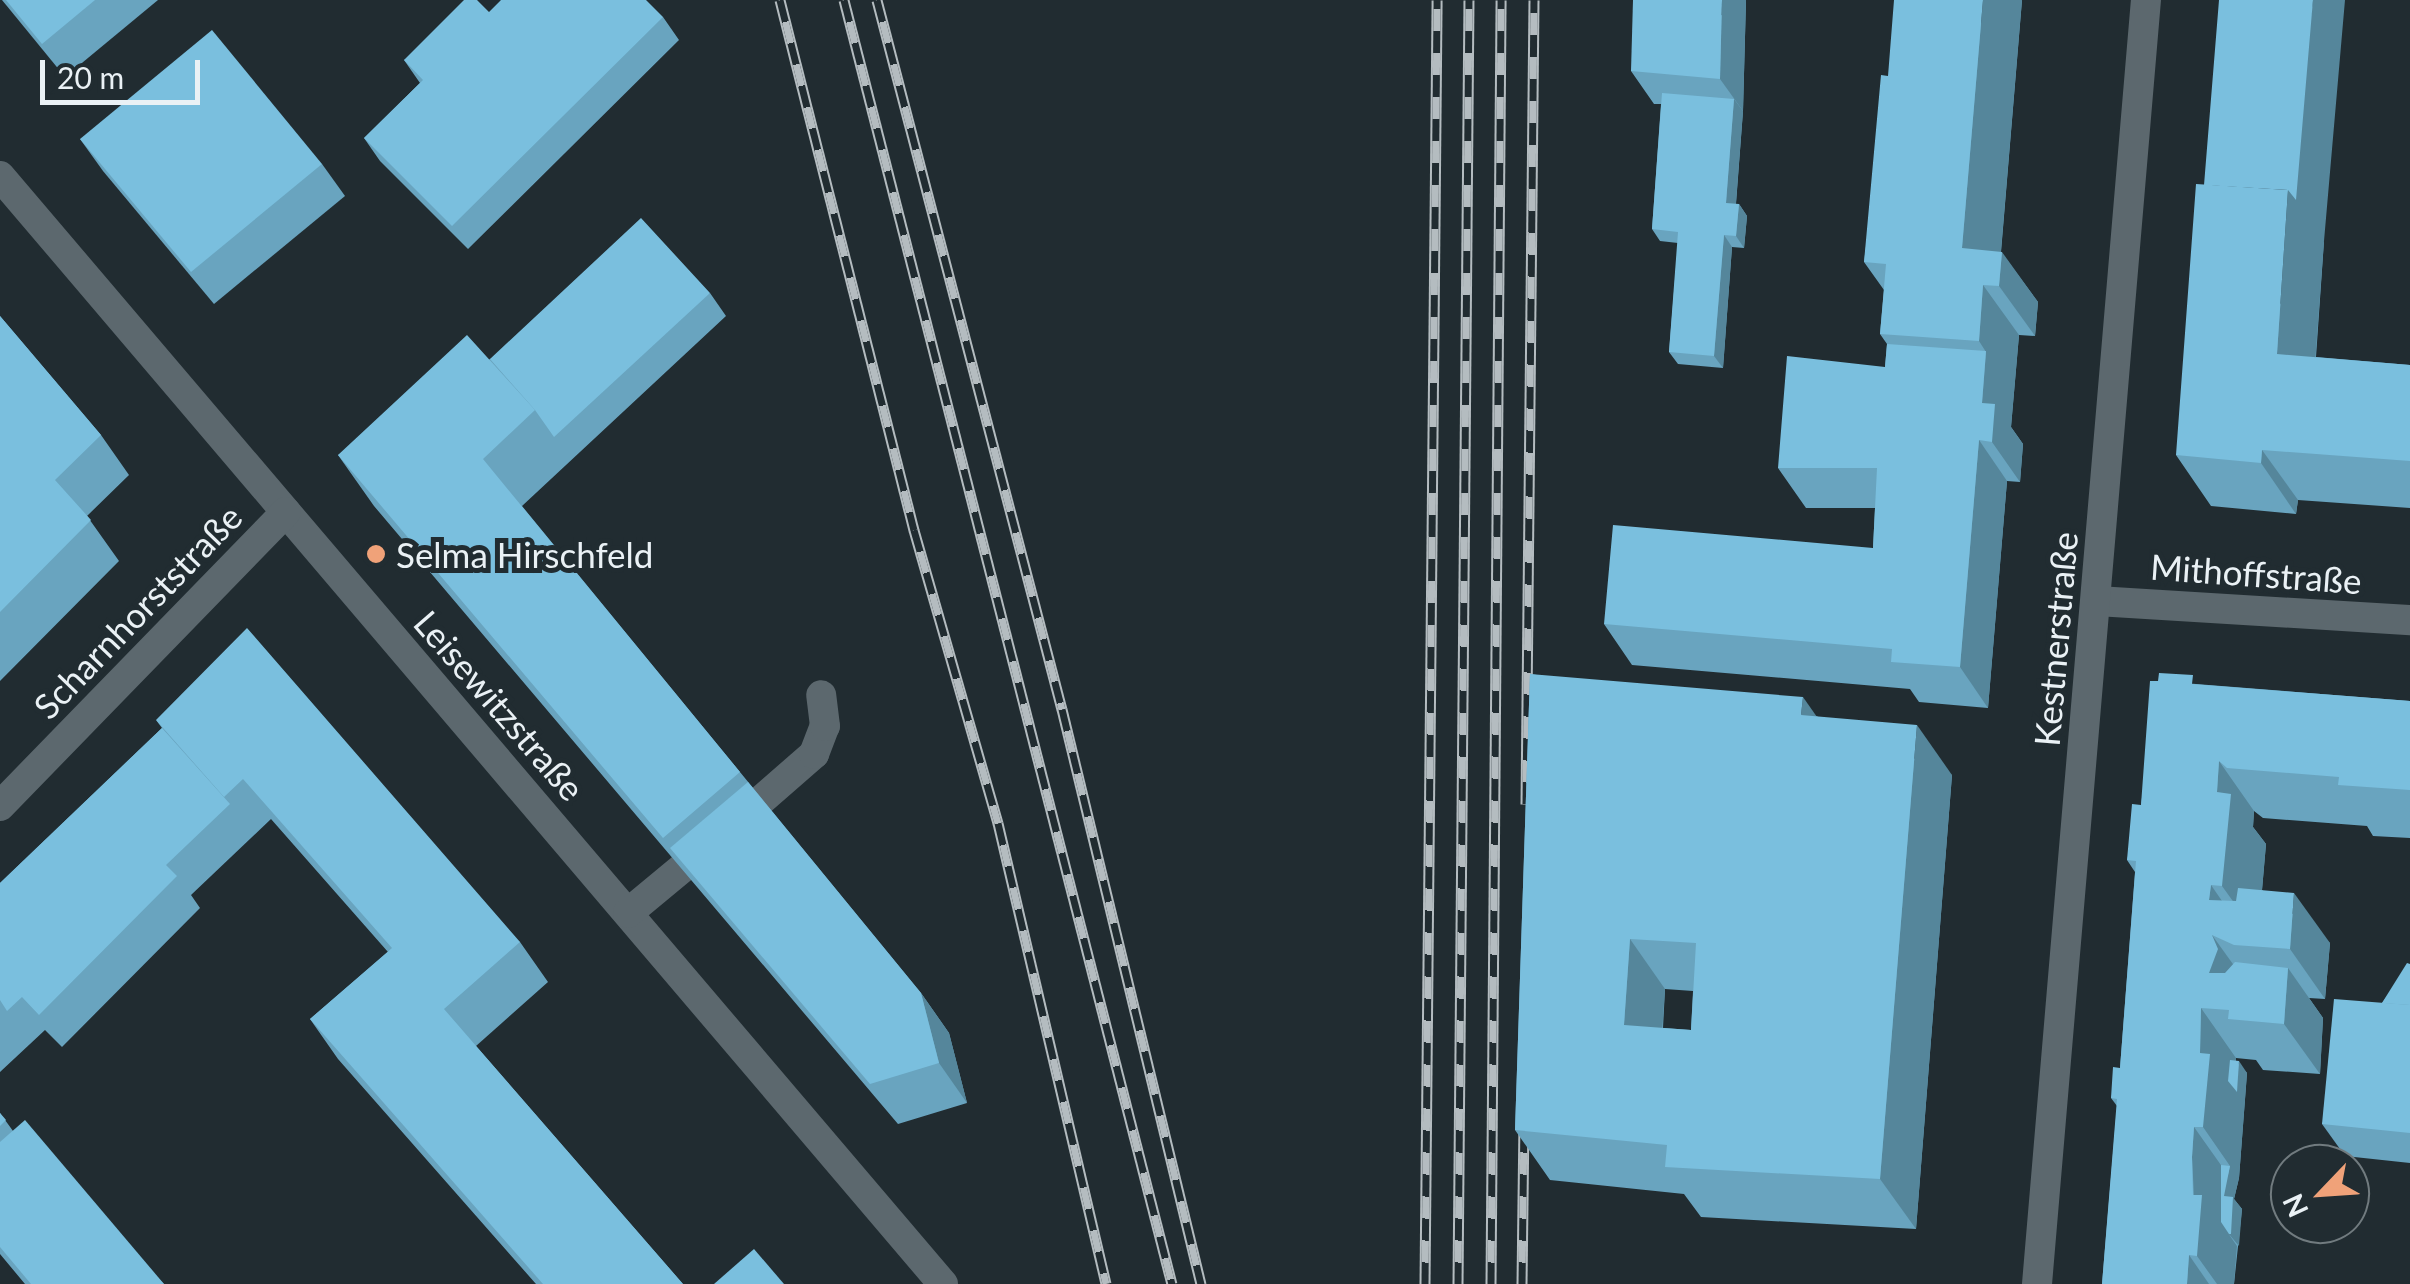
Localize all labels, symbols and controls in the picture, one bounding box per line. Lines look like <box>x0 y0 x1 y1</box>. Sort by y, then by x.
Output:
scale bar <box>45 40 205 102</box>
text: 20 m <box>57 59 124 95</box>
street label: Scharnhorststraße <box>24 495 250 727</box>
street label: Kestnerstraße <box>2025 530 2085 748</box>
place label: Selma Hirschfeld <box>396 533 653 575</box>
marker: Selma Hirschfeld <box>365 543 387 565</box>
street label: Mithoffstraße <box>2149 545 2363 601</box>
street label: Leisewitzstraße <box>406 602 594 808</box>
north arrow <box>2270 1144 2370 1244</box>
text: N <box>2275 1189 2315 1223</box>

